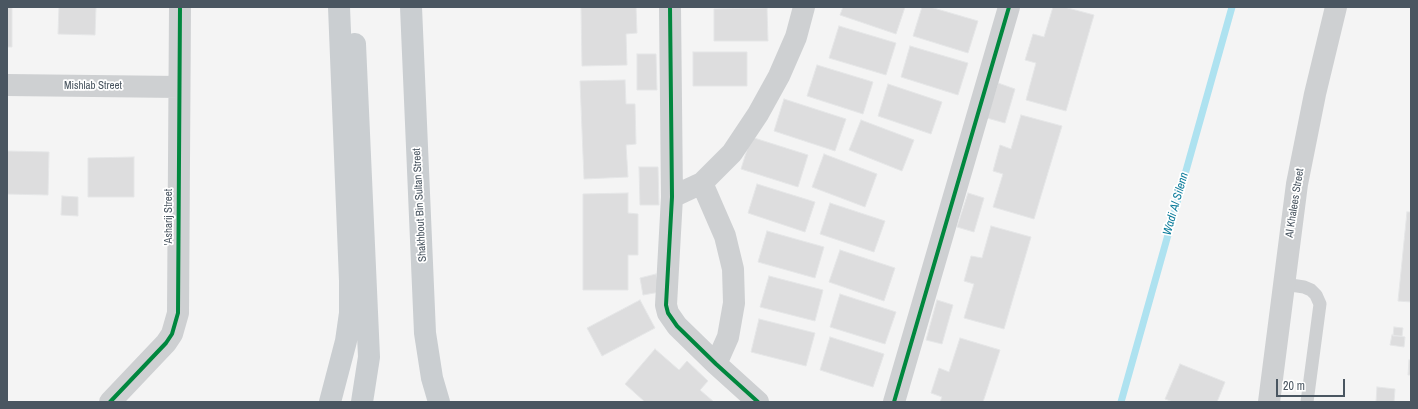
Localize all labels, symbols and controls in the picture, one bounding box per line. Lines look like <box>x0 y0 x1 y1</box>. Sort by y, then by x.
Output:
street label: Mishlab Street <box>64 79 122 93</box>
street label: Shakhbout Bin Sultan Street <box>410 148 430 262</box>
street label: Al Khalees Street <box>1283 168 1307 238</box>
water label: Wadi Al Silenn <box>1160 171 1192 237</box>
street label: 'Asharij Street <box>162 189 176 245</box>
scale bar <box>1278 371 1347 397</box>
text: 20 m <box>1283 378 1305 394</box>

